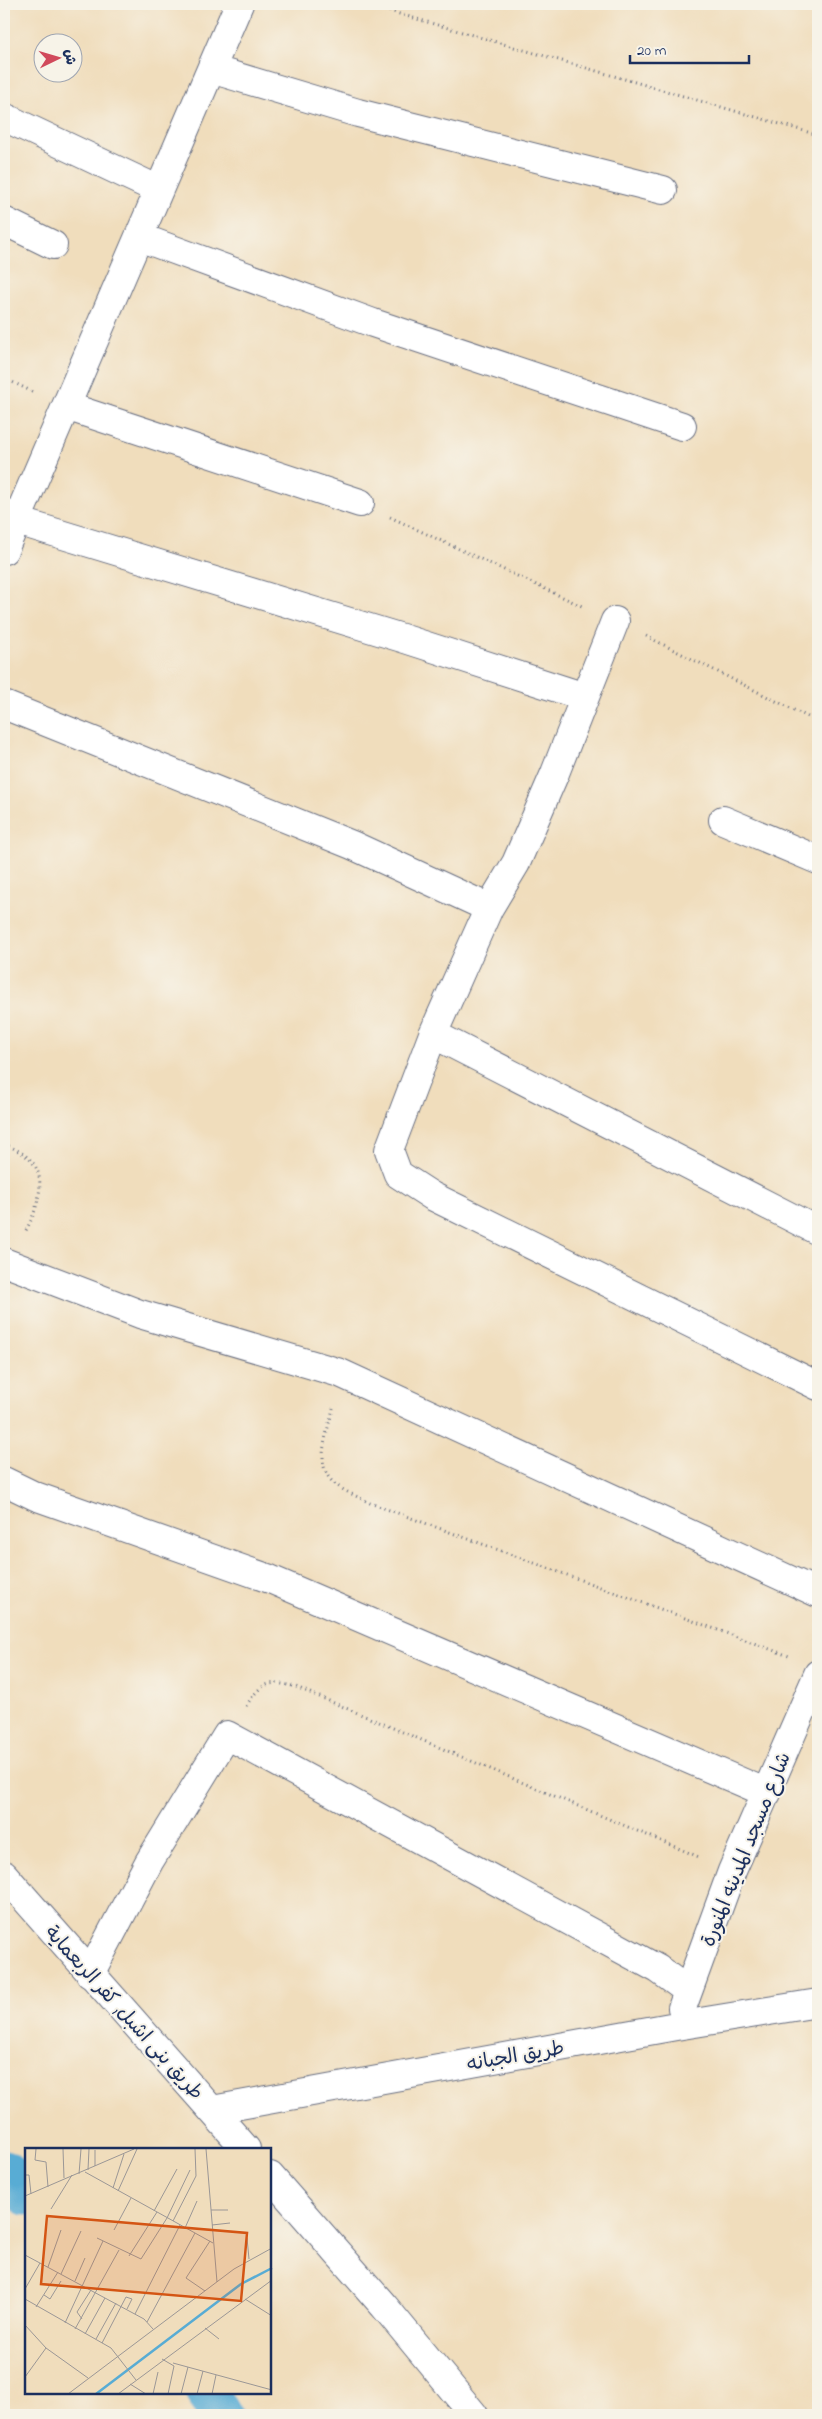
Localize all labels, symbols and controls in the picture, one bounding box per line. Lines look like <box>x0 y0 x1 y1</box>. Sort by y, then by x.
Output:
north arrow <box>32 32 82 82</box>
scale bar <box>630 32 748 64</box>
text: 20 m <box>637 40 667 62</box>
text: ش <box>58 48 81 66</box>
street label: شارع مسجد المدينه المنورة <box>695 1748 800 1952</box>
street label: طريق بنى اشبل, كفر الربعماية <box>37 1920 210 2107</box>
street label: طريق الجبانه <box>464 2035 567 2080</box>
inset map <box>25 2148 271 2394</box>

